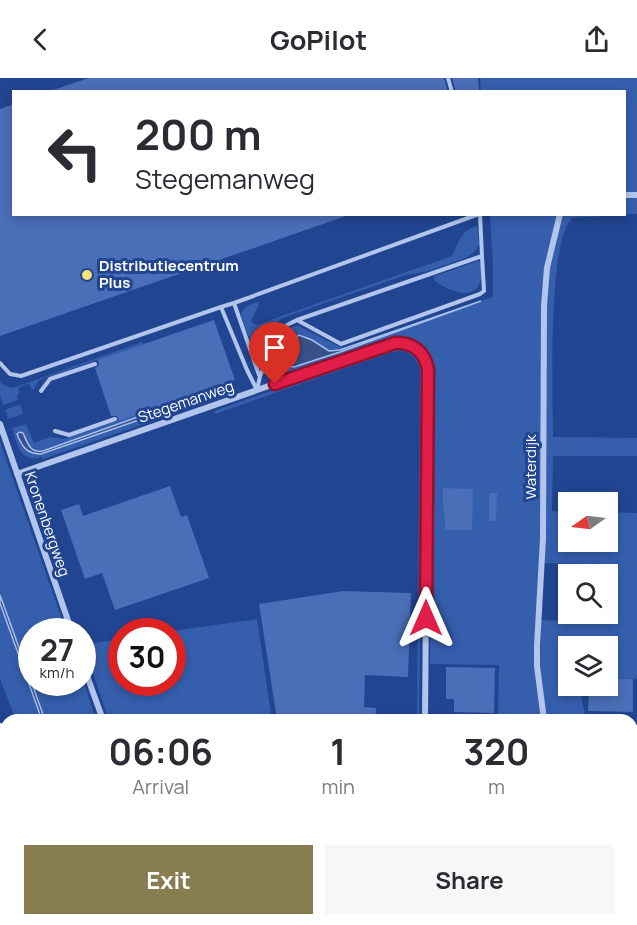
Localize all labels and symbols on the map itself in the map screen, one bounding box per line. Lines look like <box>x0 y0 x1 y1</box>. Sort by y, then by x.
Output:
place label: Distributiecentrum Plus <box>99 255 239 293</box>
marker: Distributiecentrum Plus <box>80 268 94 282</box>
pin <box>249 322 300 384</box>
street label: Stegemanweg <box>135 375 237 428</box>
street label: Waterdijk <box>520 434 541 500</box>
street label: Kronenbergweg <box>20 468 75 579</box>
north arrow <box>558 492 618 552</box>
position arrow <box>394 586 458 650</box>
speed limit sign: 30 <box>108 618 186 696</box>

